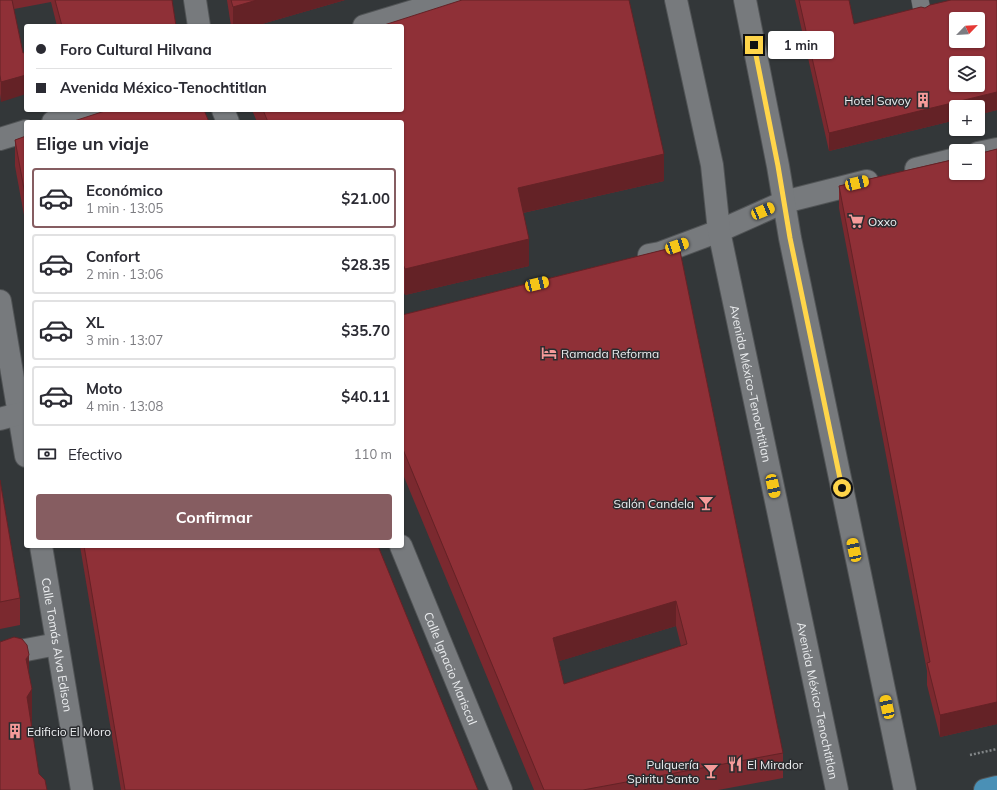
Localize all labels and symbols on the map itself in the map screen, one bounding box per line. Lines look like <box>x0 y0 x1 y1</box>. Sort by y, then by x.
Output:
north arrow <box>949 12 985 48</box>
callout: 1 min <box>768 31 834 59</box>
route end <box>745 36 763 54</box>
building icon: Hotel Savoy <box>914 91 932 109</box>
place label: Hotel Savoy <box>844 93 912 108</box>
car <box>844 174 870 192</box>
car <box>750 201 776 221</box>
supermarket icon: Oxxo <box>847 212 865 230</box>
place label: Oxxo <box>868 214 897 229</box>
car <box>664 236 690 256</box>
car <box>524 275 550 293</box>
street label: Avenida México-Tenochtitlan <box>727 303 775 463</box>
hotel icon: Ramada Reforma <box>540 344 558 362</box>
place label: Ramada Reforma <box>561 346 659 361</box>
car <box>765 473 781 499</box>
route start <box>833 479 851 497</box>
bar icon: Salón Candela <box>697 494 715 512</box>
place label: Salón Candela <box>613 496 694 511</box>
car <box>846 537 862 563</box>
street label: Calle Tomás Alva Edison <box>39 576 76 713</box>
street label: Calle Ignacio Mariscal <box>421 609 481 727</box>
street label: Avenida México-Tenochtitlan <box>794 620 842 780</box>
car <box>879 694 895 720</box>
building icon: Edificio El Moro <box>6 722 24 740</box>
place label: Edificio El Moro <box>27 724 111 739</box>
restaurant icon: El Mirador <box>726 755 744 773</box>
place label: Pulquería Spiritu Santo <box>627 757 699 786</box>
place label: El Mirador <box>747 757 804 772</box>
bar icon: Pulquería Spiritu Santo <box>702 762 720 780</box>

